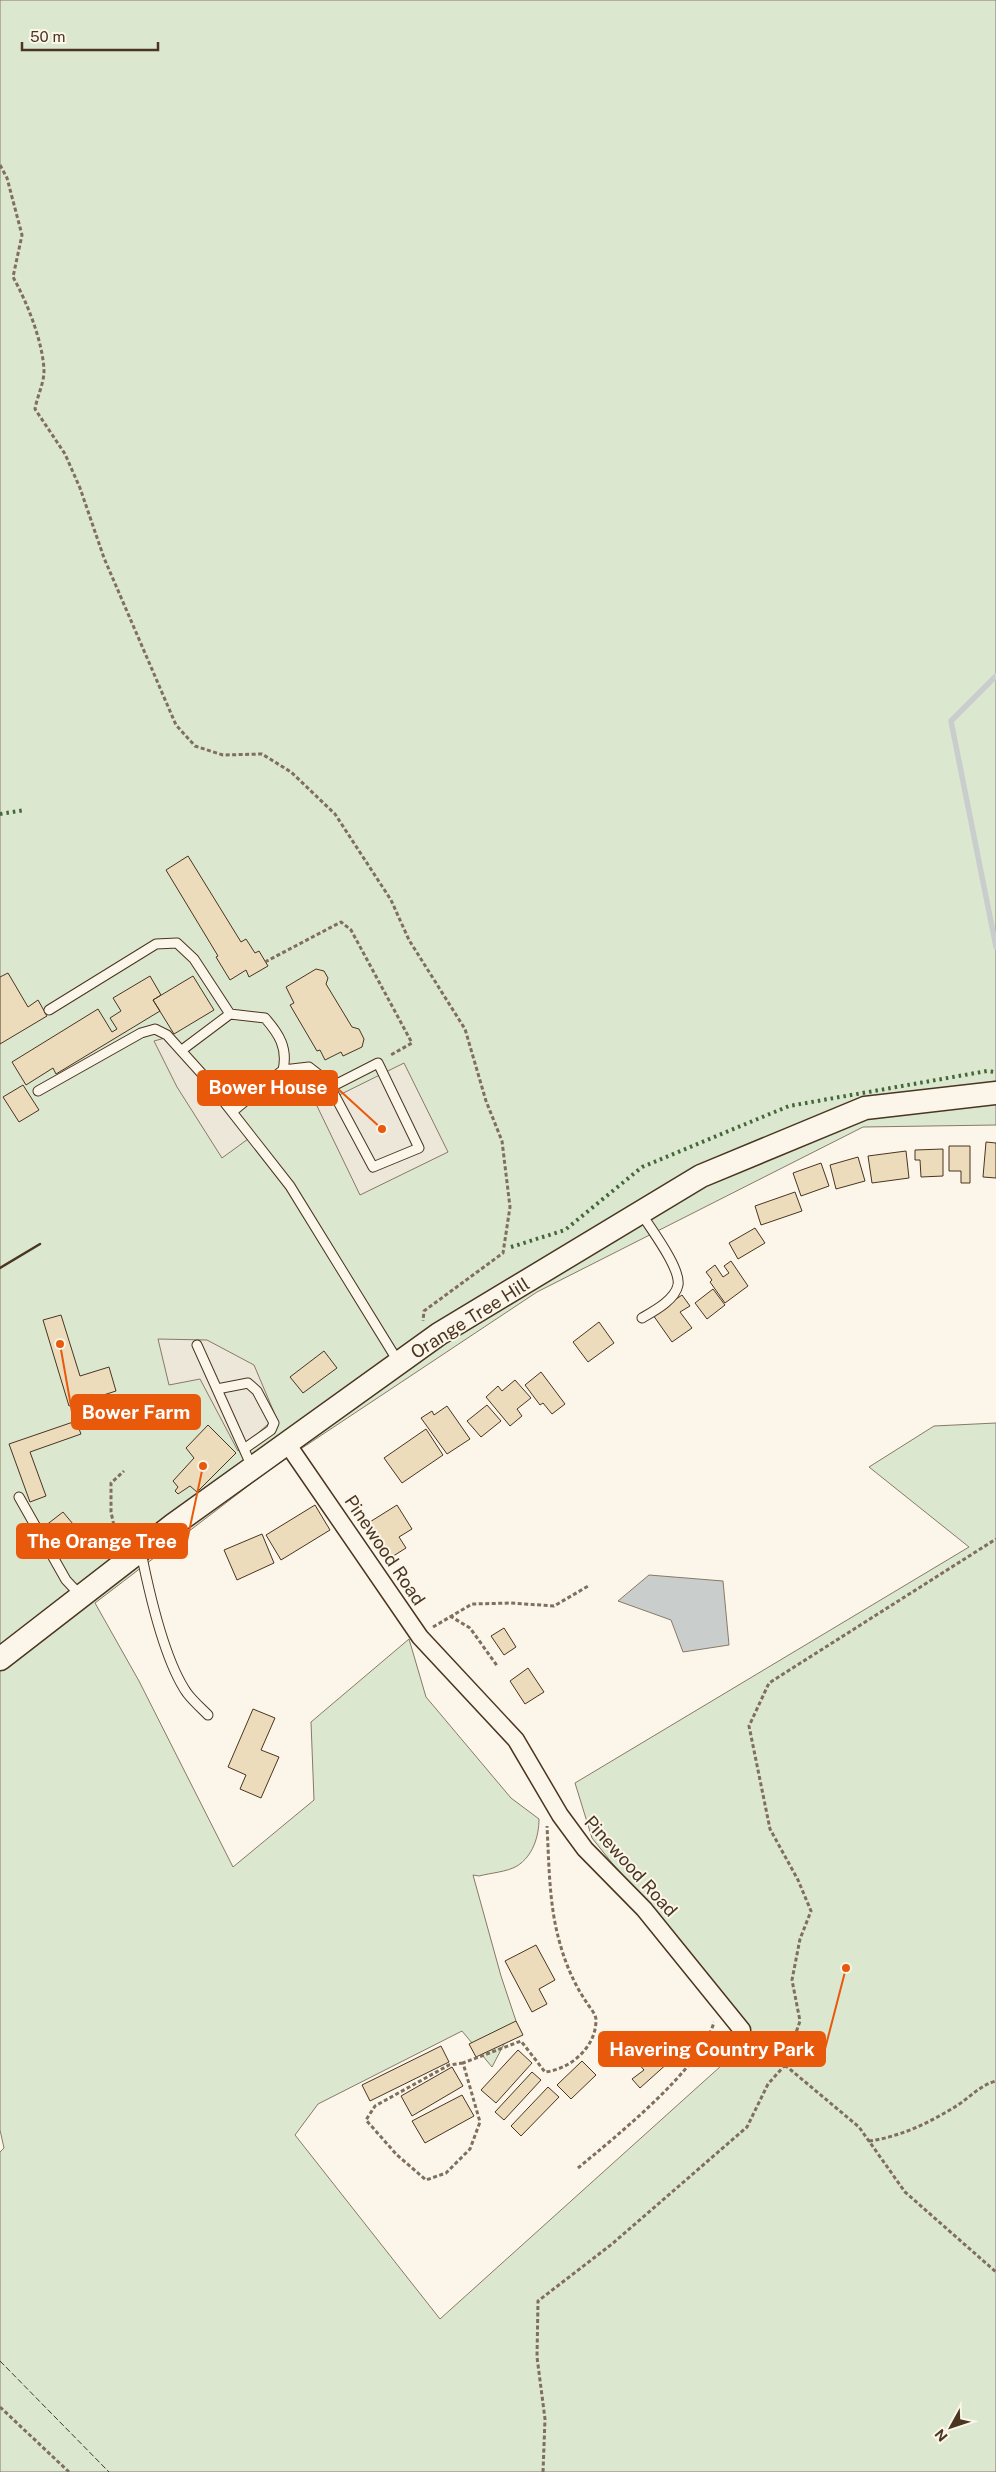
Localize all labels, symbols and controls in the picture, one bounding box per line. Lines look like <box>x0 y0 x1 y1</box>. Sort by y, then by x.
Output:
scale bar <box>22 20 159 52</box>
text: 50 m <box>30 28 65 45</box>
callout: Bower House <box>198 1071 337 1105</box>
text: Bower House <box>208 1076 328 1098</box>
street label: Orange Tree Hill <box>407 1273 533 1363</box>
callout: Bower Farm <box>72 1395 200 1429</box>
text: Bower Farm <box>82 1401 190 1423</box>
street label: Pinewood Road <box>340 1491 430 1609</box>
callout: The Orange Tree <box>17 1524 187 1558</box>
text: The Orange Tree <box>27 1530 177 1552</box>
street label: Pinewood Road <box>580 1811 682 1921</box>
callout: Havering Country Park <box>599 2032 825 2066</box>
text: Havering Country Park <box>609 2038 815 2060</box>
north arrow <box>926 2402 976 2452</box>
text: N <box>931 2426 951 2445</box>

